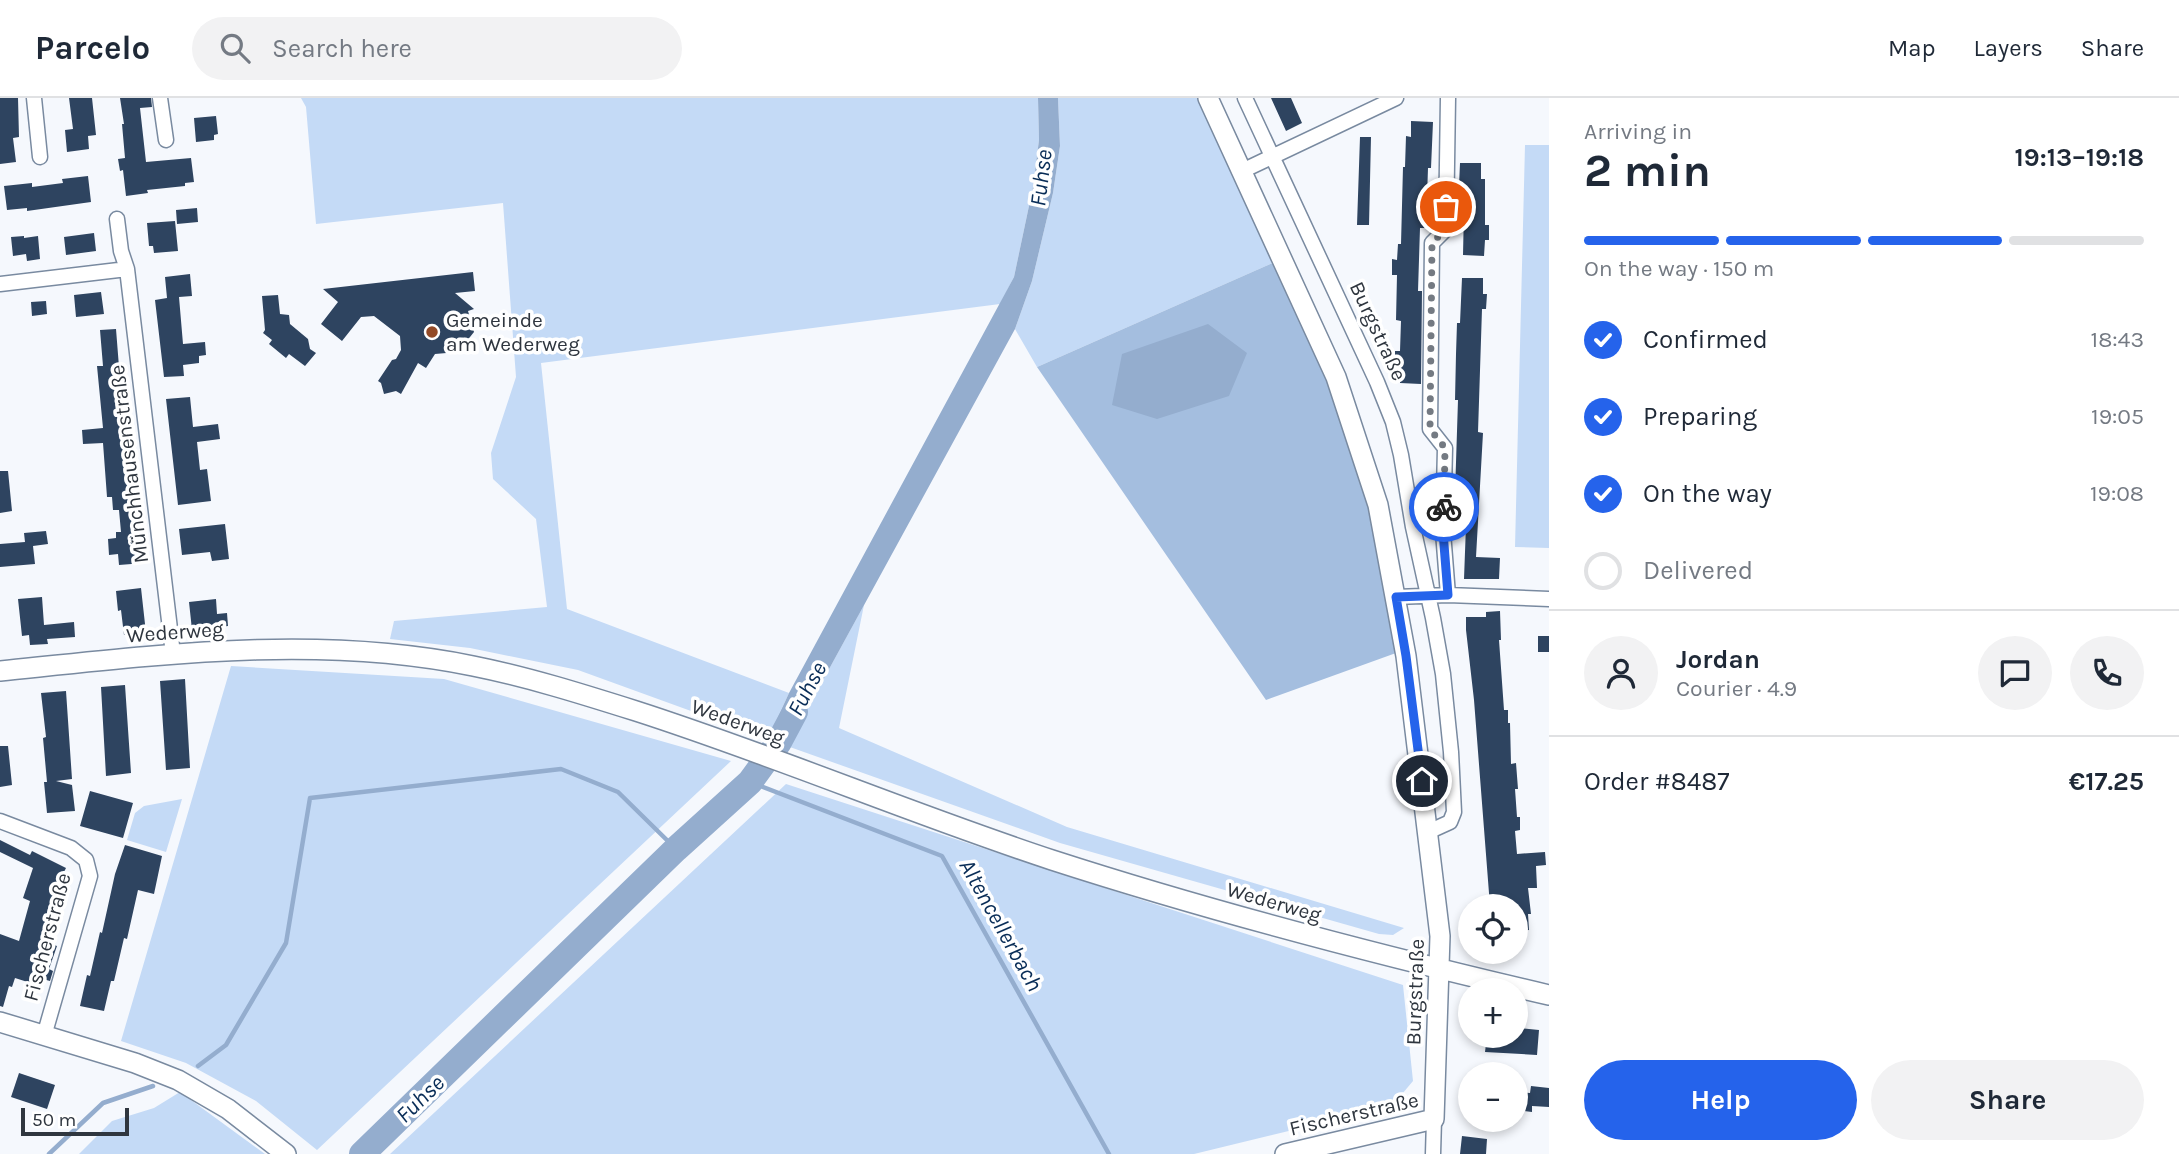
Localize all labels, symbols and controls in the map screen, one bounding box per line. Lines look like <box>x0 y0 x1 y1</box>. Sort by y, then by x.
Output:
search box <box>192 17 682 80</box>
text: Parcelo <box>35 29 150 67</box>
icon: search <box>216 29 254 67</box>
text: Search here <box>272 33 412 64</box>
text: Map <box>1888 34 1936 62</box>
text: Layers <box>1974 34 2043 62</box>
text: Share <box>2081 34 2144 62</box>
text: Arriving in <box>1584 118 1692 145</box>
text: 19:13–19:18 <box>2015 142 2144 173</box>
text: 2 min <box>1584 144 1711 198</box>
water label: Fuhse <box>1024 148 1058 208</box>
pin <box>1416 177 1476 237</box>
icon: bag <box>1427 188 1465 226</box>
text: On the way · 150 m <box>1584 255 1774 282</box>
street label: Burgstraße <box>1345 278 1411 384</box>
place label: Gemeinde am Wederweg <box>446 308 580 356</box>
icon: check <box>1584 321 1622 359</box>
marker: Gemeinde am Wederweg <box>424 324 440 340</box>
text: Confirmed <box>1643 324 1768 355</box>
text: 18:43 <box>2091 326 2144 353</box>
street label: Münchhausenstraße <box>105 363 153 565</box>
icon: check <box>1584 398 1622 436</box>
text: Preparing <box>1643 401 1757 432</box>
text: 19:05 <box>2091 403 2144 430</box>
courier <box>1409 472 1479 542</box>
icon: check <box>1584 475 1622 513</box>
text: On the way <box>1643 478 1772 509</box>
text: 19:08 <box>2090 480 2144 507</box>
icon: bike <box>1425 488 1463 526</box>
text: Delivered <box>1643 555 1753 586</box>
street label: Wederweg <box>126 617 225 647</box>
button: person <box>1584 636 1658 710</box>
button: chat <box>1978 636 2052 710</box>
button: phone <box>2070 636 2144 710</box>
text: Jordan <box>1676 644 1760 675</box>
water label: Fuhse <box>782 657 832 720</box>
text: Courier · 4.9 <box>1676 675 1797 702</box>
street label: Wederweg <box>688 694 788 750</box>
pin <box>1392 751 1452 811</box>
icon: home <box>1403 762 1441 800</box>
text: Order #8487 <box>1584 766 1729 797</box>
text: €17.25 <box>2069 766 2144 797</box>
water label: Altencellerbach <box>954 854 1048 996</box>
street label: Fischerstraße <box>18 870 76 1004</box>
street label: Wederweg <box>1224 877 1324 927</box>
map controls <box>1458 894 1528 1132</box>
button: locate <box>1458 894 1528 964</box>
street label: Burgstraße <box>1401 938 1429 1046</box>
button: + <box>1458 978 1528 1048</box>
button: Help <box>1584 1060 1857 1140</box>
button: Share <box>1871 1060 2144 1140</box>
button: − <box>1458 1062 1528 1132</box>
water label: Fuhse <box>390 1069 450 1128</box>
street label: Fischerstraße <box>1287 1087 1421 1141</box>
scale bar <box>21 1105 130 1137</box>
text: 50 m <box>32 1109 76 1131</box>

